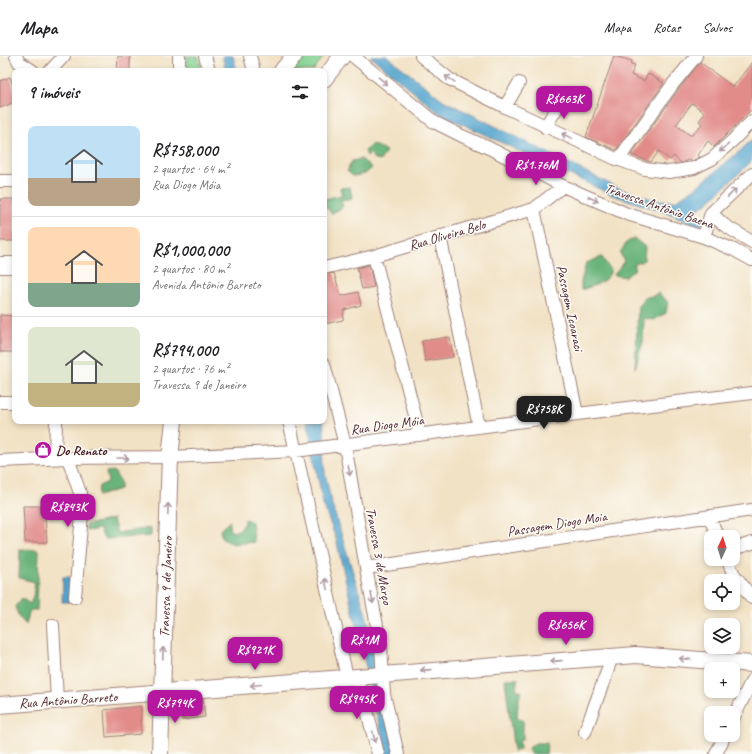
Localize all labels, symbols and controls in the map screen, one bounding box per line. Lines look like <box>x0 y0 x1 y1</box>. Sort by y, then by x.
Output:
text: Mapa <box>20 16 57 40</box>
text: Mapa <box>604 19 631 36</box>
text: Rotas <box>653 19 681 36</box>
text: Salvos <box>703 19 732 36</box>
one-way arrow <box>445 74 456 83</box>
one-way arrow <box>378 76 388 85</box>
icon: filters <box>289 81 311 103</box>
text: 9 imóveis <box>28 82 79 103</box>
pin: R$663K <box>531 86 597 120</box>
text: R$663K <box>545 91 583 107</box>
one-way arrow <box>561 132 573 140</box>
text: R$758,000 <box>152 140 218 161</box>
icon: home <box>60 142 108 190</box>
one-way arrow <box>719 144 729 153</box>
pin: R$1.76M <box>499 152 573 186</box>
text: R$1.76M <box>515 157 557 173</box>
text: 2 quartos · 64 m² <box>152 161 229 177</box>
text: Rua Diogo Móia <box>152 177 220 193</box>
street label: Travessa Antônio Baena <box>602 179 717 233</box>
one-way arrow <box>727 188 737 198</box>
one-way arrow <box>586 196 598 203</box>
street label: Rua Oliveira Belo <box>407 215 489 254</box>
text: R$1,000,000 <box>152 240 229 261</box>
icon: home <box>60 243 108 291</box>
text: 2 quartos · 80 m² <box>152 261 229 277</box>
street label: Passagem Icoaraci <box>553 263 588 355</box>
text: Avenida Antônio Barreto <box>152 277 261 293</box>
text: R$794,000 <box>152 340 218 361</box>
icon: home <box>60 343 108 391</box>
text: 2 quartos · 76 m² <box>152 361 229 377</box>
text: Travessa 9 de Janeiro <box>152 377 246 393</box>
pin: R$758K <box>511 396 577 430</box>
text: R$758K <box>526 401 562 417</box>
street label: Rua Diogo Móia <box>349 411 426 439</box>
shop icon: Do Renato <box>33 440 53 460</box>
place label: Do Renato <box>56 442 107 459</box>
one-way arrow <box>116 454 129 462</box>
one-way arrow <box>345 463 353 476</box>
pin: R$843K <box>35 494 101 528</box>
text: R$843K <box>49 499 87 515</box>
one-way arrow <box>164 503 172 516</box>
street label: Travessa 3 de Março <box>362 506 396 607</box>
street label: Passagem Diogo Moia <box>506 508 609 540</box>
north arrow <box>704 530 740 566</box>
map controls <box>704 530 740 742</box>
street label: Travessa 9 de Janeiro <box>156 534 176 638</box>
button: locate <box>704 574 740 610</box>
one-way arrow <box>322 578 329 591</box>
one-way arrow <box>368 591 376 604</box>
pin: R$656K <box>533 612 599 646</box>
text: R$656K <box>547 617 585 633</box>
button: layers <box>704 618 740 654</box>
pin: R$1M <box>340 627 388 661</box>
text: R$1M <box>350 632 378 648</box>
pin: R$921K <box>222 637 288 671</box>
text: R$921K <box>237 642 273 658</box>
one-way arrow <box>160 647 167 660</box>
one-way arrow <box>679 655 692 662</box>
one-way arrow <box>550 657 563 664</box>
button: + <box>704 662 740 698</box>
one-way arrow <box>420 667 433 674</box>
one-way arrow <box>250 681 263 688</box>
pin: R$945K <box>324 686 390 720</box>
street label: Rua Antônio Barreto <box>18 688 120 712</box>
pin: R$794K <box>142 690 208 724</box>
text: R$945K <box>339 691 375 707</box>
text: R$794K <box>157 695 193 711</box>
button: − <box>704 706 740 742</box>
one-way arrow <box>371 730 378 743</box>

